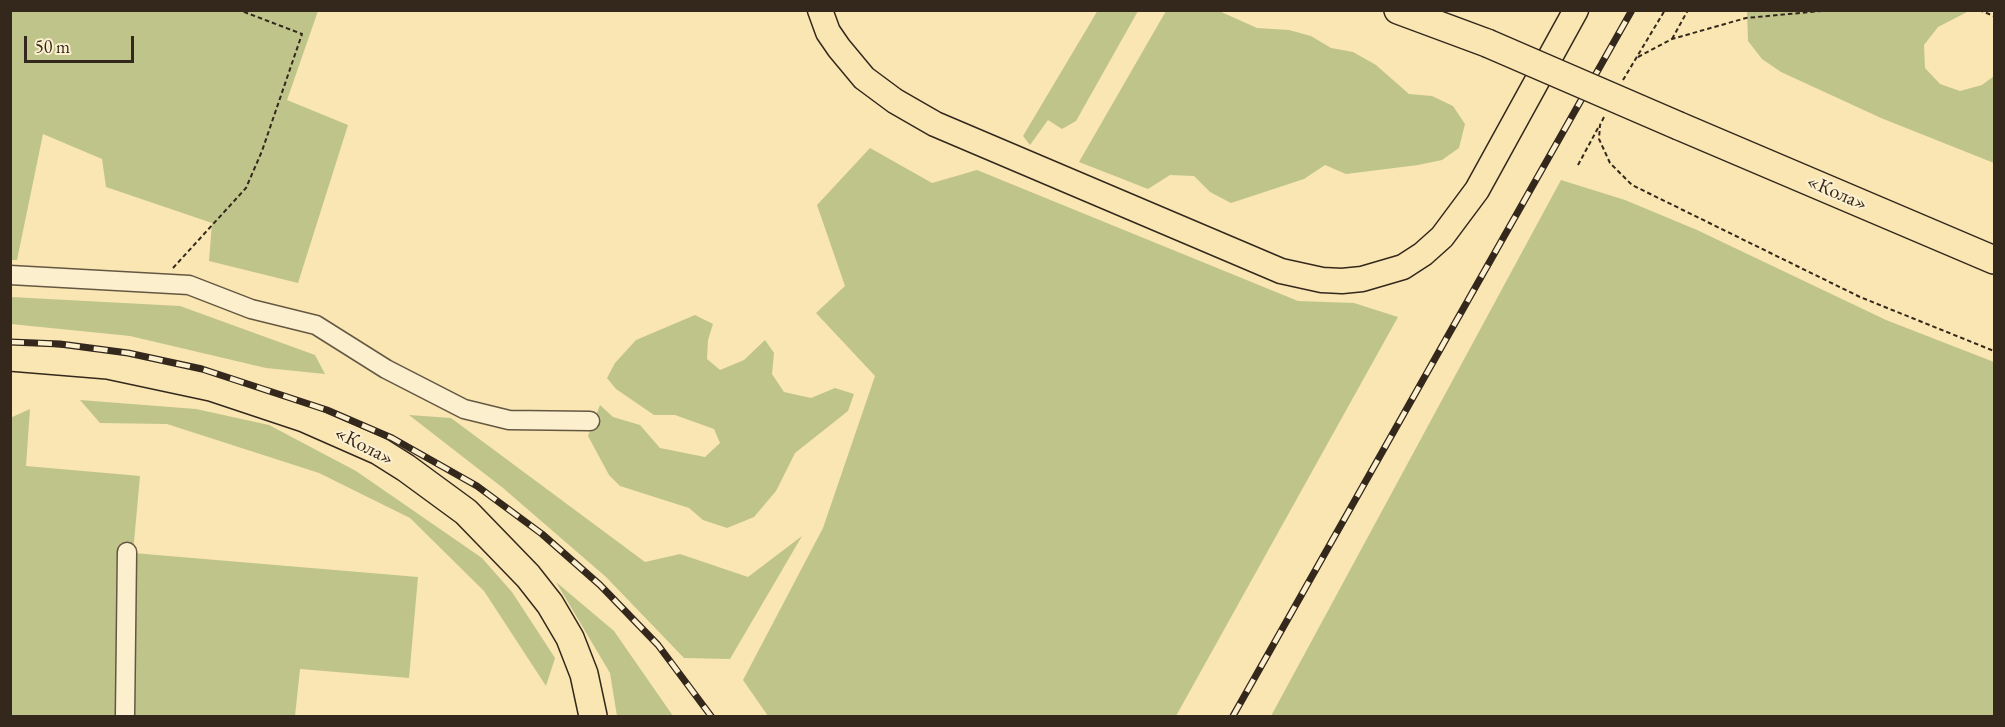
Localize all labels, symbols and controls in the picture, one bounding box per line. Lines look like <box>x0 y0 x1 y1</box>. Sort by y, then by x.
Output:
scale bar <box>27 24 136 62</box>
text: 50 m <box>35 35 70 58</box>
street label: «Кола» <box>1803 170 1871 216</box>
street label: «Кола» <box>330 421 398 471</box>

